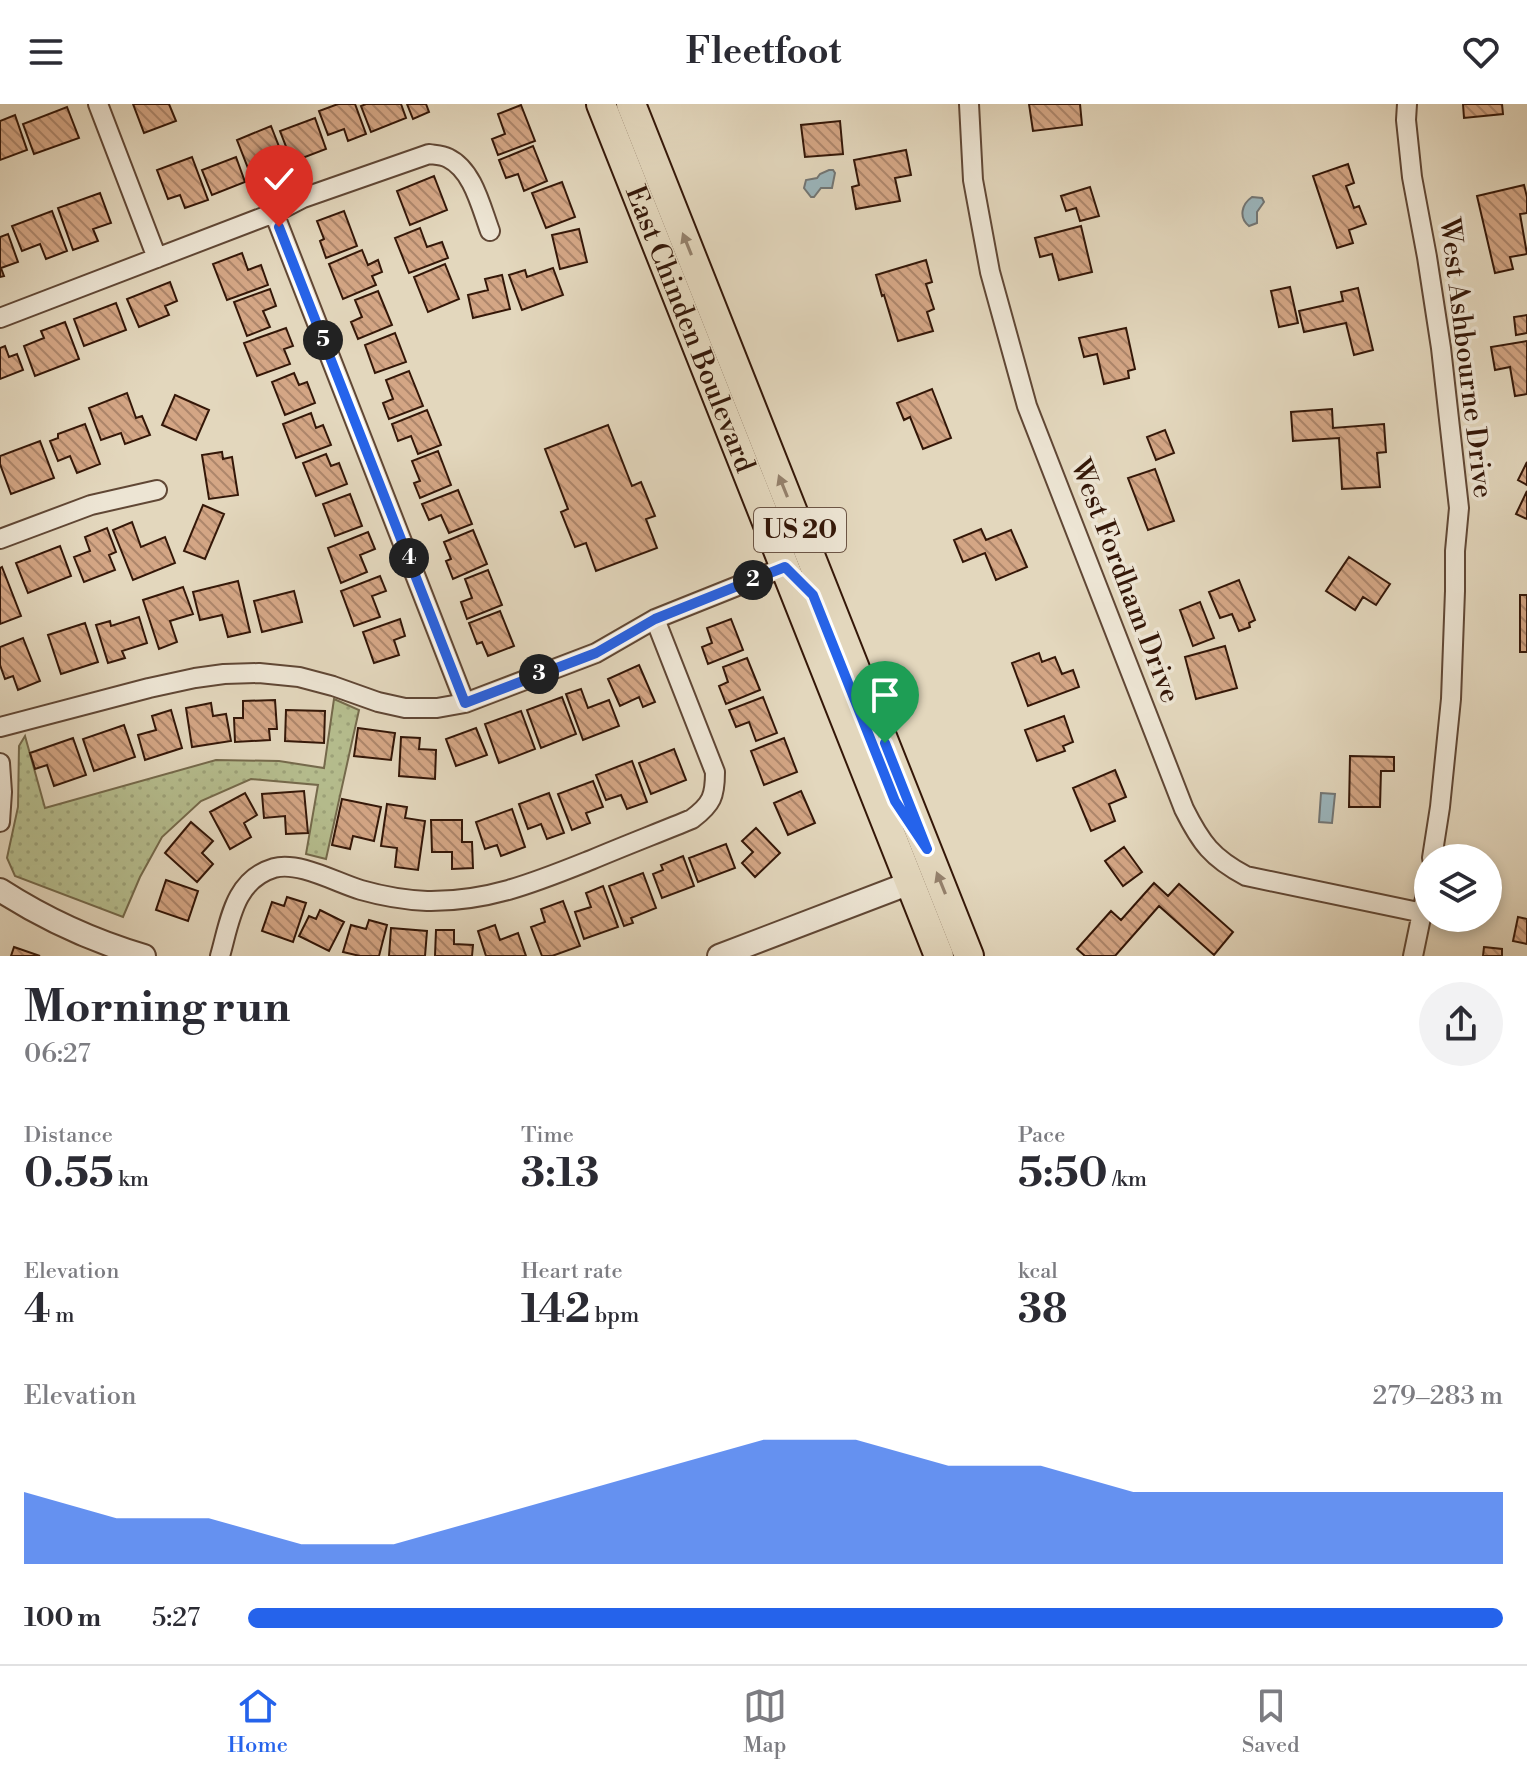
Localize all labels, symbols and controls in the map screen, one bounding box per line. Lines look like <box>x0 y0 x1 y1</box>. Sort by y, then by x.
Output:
icon: menu <box>24 30 68 74</box>
text: Fleetfoot <box>686 30 841 75</box>
icon: heart <box>1459 30 1503 74</box>
pin <box>245 145 313 227</box>
icon: check <box>257 157 301 201</box>
street label: East Chinden Boulevard <box>618 180 763 478</box>
street label: West Ashbourne Drive <box>1431 215 1501 500</box>
one-way arrow <box>680 232 693 256</box>
pin: 5 <box>303 320 343 360</box>
text: 5 <box>316 326 330 353</box>
street label: West Fordham Drive <box>1062 453 1188 708</box>
one-way arrow <box>776 474 789 498</box>
road number: US 20 <box>754 508 846 552</box>
pin: 4 <box>389 538 429 578</box>
text: 4 <box>402 544 416 571</box>
pin: 2 <box>733 560 773 600</box>
text: 2 <box>746 566 760 593</box>
pin: 3 <box>519 654 559 694</box>
text: 3 <box>532 660 546 687</box>
pin <box>851 661 919 743</box>
icon: arrive <box>863 673 907 717</box>
map controls <box>1414 844 1502 932</box>
button: layers <box>1414 844 1502 932</box>
one-way arrow <box>934 871 947 895</box>
text: Morning run <box>24 980 290 1035</box>
button: share <box>1419 982 1503 1066</box>
text: 06:27 <box>24 1038 91 1070</box>
text: Distance <box>24 1122 113 1149</box>
text: Time <box>521 1122 574 1149</box>
text: Pace <box>1018 1122 1065 1149</box>
text: 0.55 <box>24 1149 114 1199</box>
text: 3:13 <box>521 1149 599 1199</box>
text: 5:50 <box>1018 1149 1108 1199</box>
text: km <box>114 1166 149 1193</box>
text: /km <box>1108 1166 1147 1193</box>
text: Elevation <box>24 1258 119 1285</box>
text: Heart rate <box>521 1258 623 1285</box>
text: kcal <box>1018 1258 1058 1285</box>
text: 4 <box>24 1285 51 1335</box>
text: 142 <box>521 1285 590 1335</box>
text: 38 <box>1018 1285 1068 1335</box>
text: m <box>51 1302 75 1329</box>
text: bpm <box>590 1302 639 1329</box>
text: Elevation <box>24 1380 137 1412</box>
text: 279–283 m <box>1373 1380 1503 1412</box>
text: 100 m <box>24 1602 101 1634</box>
text: 5:27 <box>152 1602 200 1634</box>
tab: Home <box>227 1684 288 1759</box>
tab: Map <box>743 1684 787 1759</box>
tab: Saved <box>1242 1684 1300 1759</box>

